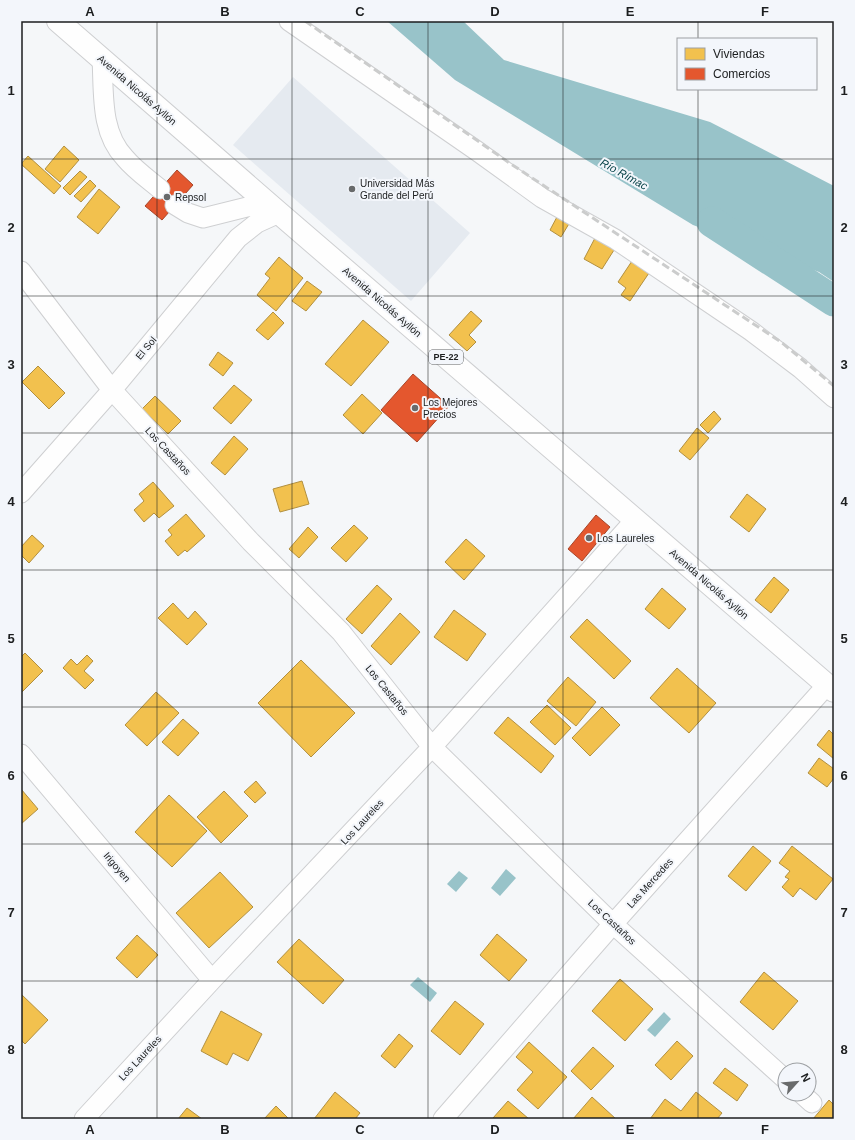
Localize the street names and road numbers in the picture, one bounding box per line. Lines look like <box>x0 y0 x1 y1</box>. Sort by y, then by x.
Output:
street label: Avenida Nicolás Ayllón <box>95 53 179 127</box>
street label: Avenida Nicolás Ayllón <box>340 265 424 339</box>
street label: El Sol <box>133 334 159 362</box>
road number: PE-22 <box>429 350 463 364</box>
street label: Los Castaños <box>143 425 193 477</box>
street label: Avenida Nicolás Ayllón <box>667 547 751 621</box>
street label: Los Castaños <box>363 663 411 717</box>
street label: Los Laureles <box>338 797 386 847</box>
street label: Irigoyen <box>101 850 133 884</box>
street label: Las Mercedes <box>625 856 675 910</box>
street label: Los Castaños <box>586 897 638 947</box>
street label: Los Laureles <box>116 1033 164 1083</box>

